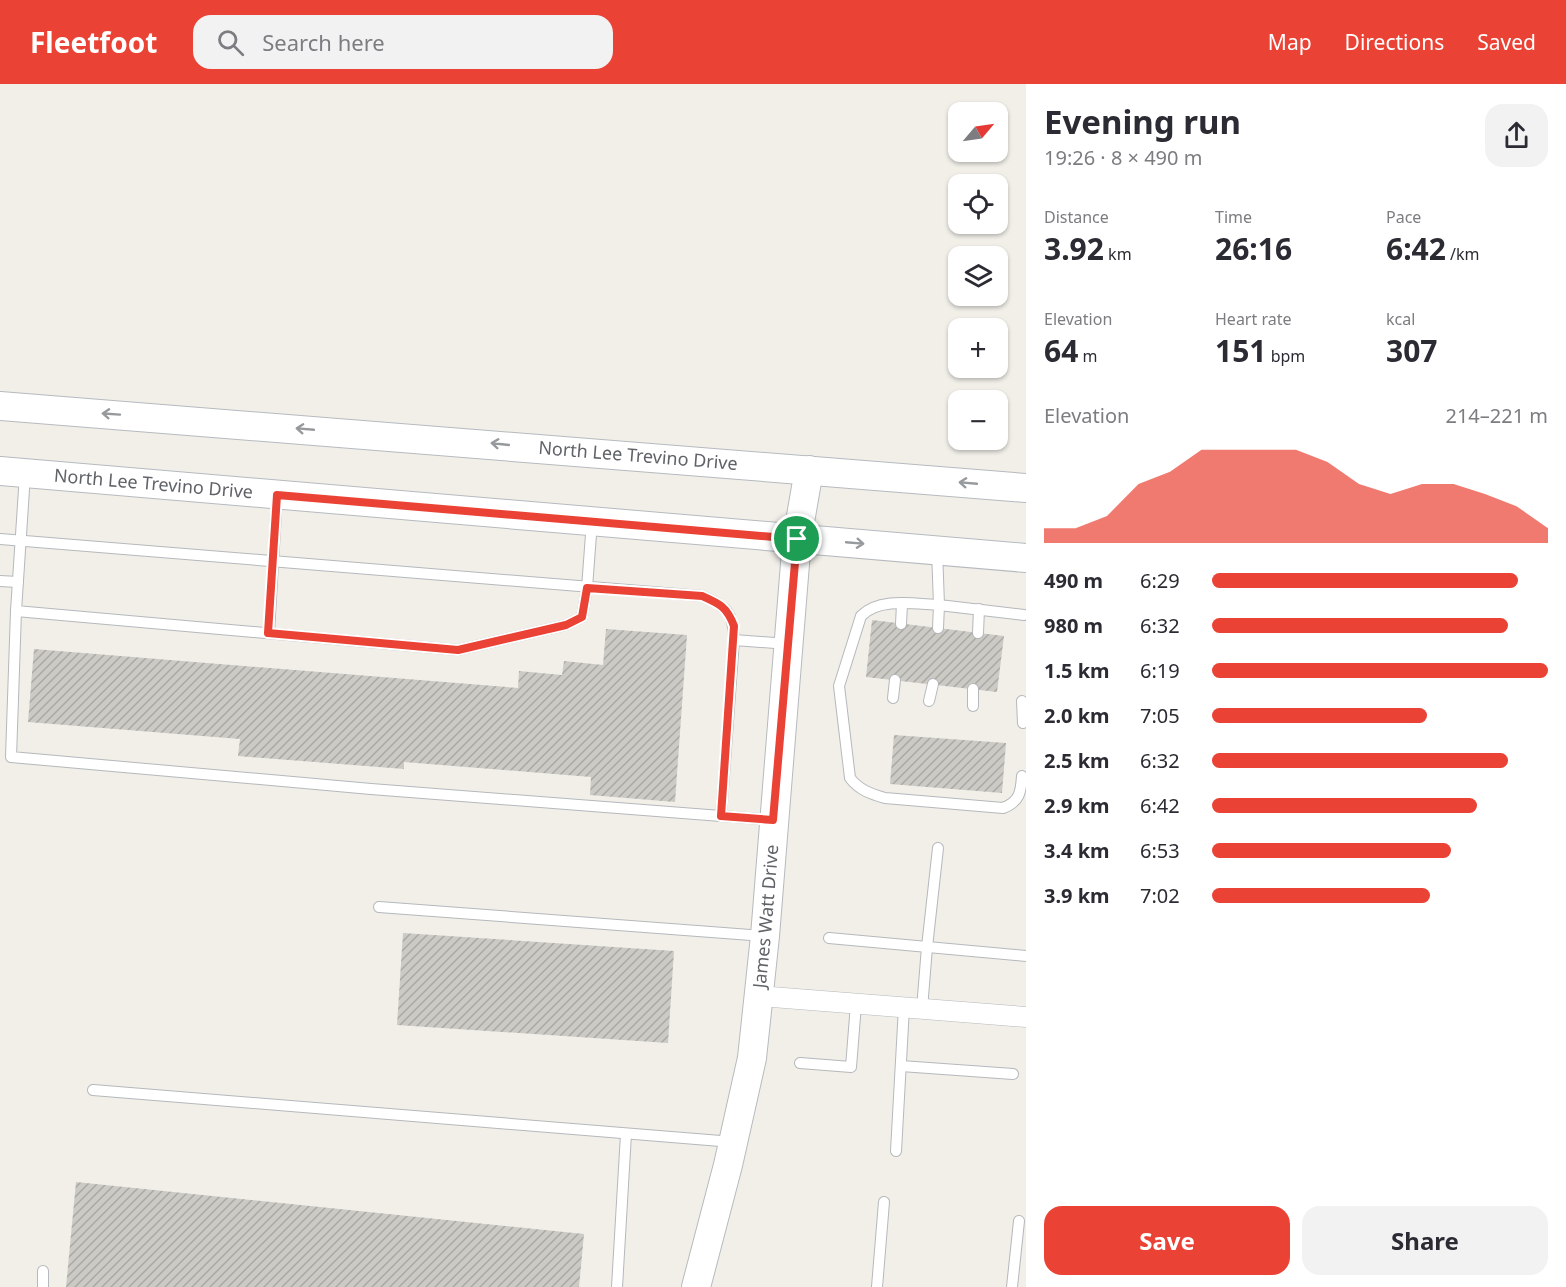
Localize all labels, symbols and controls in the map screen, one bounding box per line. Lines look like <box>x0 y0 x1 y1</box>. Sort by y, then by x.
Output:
search box <box>193 15 613 69</box>
text: Fleetfoot <box>30 23 157 61</box>
icon: search <box>214 26 247 59</box>
text: Search here <box>262 27 385 57</box>
text: Map <box>1268 28 1312 56</box>
text: Directions <box>1345 28 1444 56</box>
text: Saved <box>1477 28 1536 56</box>
text: Evening run <box>1044 99 1241 144</box>
north arrow <box>948 102 1008 162</box>
map controls <box>948 102 1008 450</box>
button: share <box>1485 104 1548 167</box>
text: 19:26 · 8 × 490 m <box>1044 144 1202 171</box>
button: locate <box>948 174 1008 234</box>
text: Distance <box>1044 206 1109 228</box>
text: Time <box>1215 206 1252 228</box>
text: Pace <box>1386 206 1421 228</box>
text: 3.92 <box>1044 228 1104 269</box>
text: 26:16 <box>1215 228 1292 269</box>
text: 6:42 <box>1386 228 1446 269</box>
text: km <box>1104 243 1132 265</box>
text: /km <box>1446 243 1480 265</box>
button: layers <box>948 246 1008 306</box>
text: Elevation <box>1044 308 1112 330</box>
text: Heart rate <box>1215 308 1291 330</box>
text: kcal <box>1386 308 1415 330</box>
button: + <box>948 318 1008 378</box>
text: 64 <box>1044 330 1078 371</box>
text: 151 <box>1215 330 1266 371</box>
text: 307 <box>1386 330 1437 371</box>
text: m <box>1078 345 1097 367</box>
text: bpm <box>1266 345 1305 367</box>
button: − <box>948 390 1008 450</box>
text: Elevation <box>1044 402 1129 429</box>
text: 214–221 m <box>1445 402 1548 429</box>
one-way arrow <box>101 408 121 419</box>
one-way arrow <box>296 423 316 434</box>
street label: North Lee Trevino Drive <box>538 435 739 475</box>
one-way arrow <box>490 438 510 449</box>
street label: North Lee Trevino Drive <box>53 463 254 503</box>
one-way arrow <box>958 477 978 488</box>
pin <box>771 513 822 564</box>
icon: arrive <box>780 522 813 555</box>
one-way arrow <box>845 538 865 549</box>
text: 490 m <box>1044 567 1103 594</box>
text: 6:29 <box>1140 567 1180 594</box>
text: 980 m <box>1044 612 1103 639</box>
text: 6:32 <box>1140 612 1180 639</box>
text: 1.5 km <box>1044 657 1110 684</box>
text: 6:19 <box>1140 657 1180 684</box>
text: 2.0 km <box>1044 702 1110 729</box>
text: 7:05 <box>1140 702 1180 729</box>
text: 2.5 km <box>1044 747 1110 774</box>
text: 6:32 <box>1140 747 1180 774</box>
text: 2.9 km <box>1044 792 1110 819</box>
text: 6:42 <box>1140 792 1180 819</box>
text: 3.4 km <box>1044 837 1110 864</box>
text: 6:53 <box>1140 837 1180 864</box>
street label: James Watt Drive <box>746 844 783 991</box>
text: 3.9 km <box>1044 882 1110 909</box>
text: 7:02 <box>1140 882 1180 909</box>
button: Save <box>1044 1206 1290 1275</box>
button: Share <box>1302 1206 1548 1275</box>

